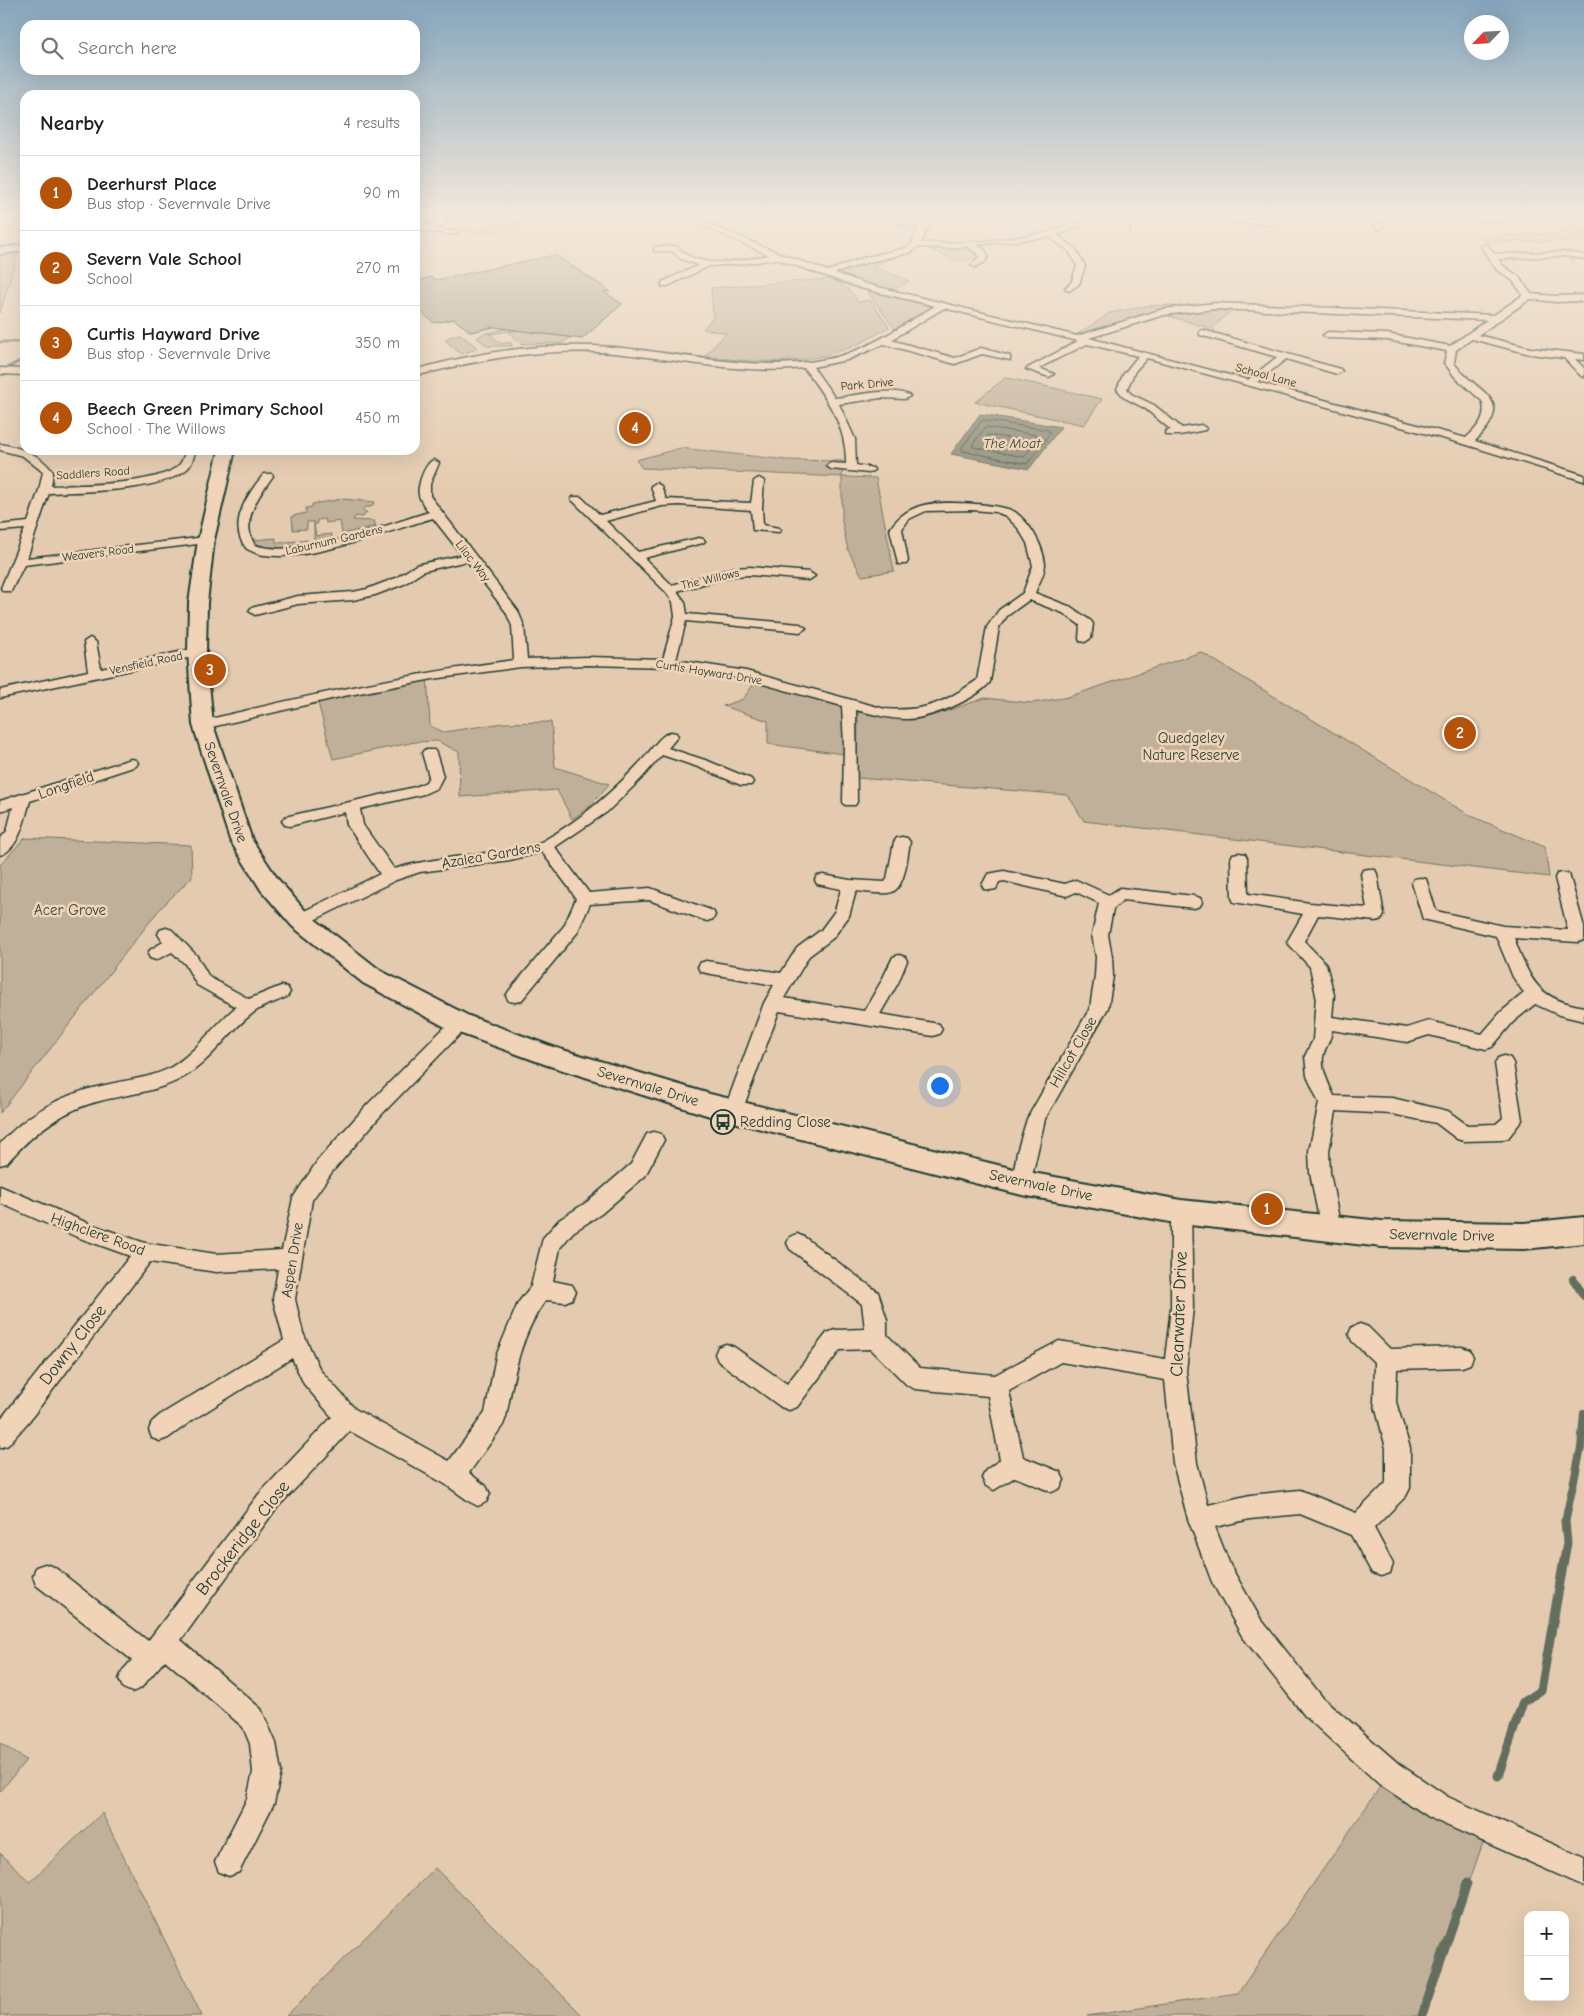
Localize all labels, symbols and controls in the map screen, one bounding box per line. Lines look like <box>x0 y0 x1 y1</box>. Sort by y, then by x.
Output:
north arrow <box>1464 15 1509 60</box>
search box <box>20 20 420 75</box>
icon: search <box>38 34 66 62</box>
text: Search here <box>78 37 177 59</box>
text: Nearby <box>40 111 104 135</box>
text: 4 results <box>343 114 400 132</box>
text: Deerhurst Place <box>87 173 217 195</box>
text: 1 <box>53 184 59 202</box>
text: 90 m <box>363 184 400 202</box>
text: Bus stop · Severnvale Drive <box>87 195 271 213</box>
text: Severn Vale School <box>87 248 242 270</box>
text: 2 <box>52 259 60 277</box>
text: 270 m <box>356 259 400 277</box>
text: School <box>87 270 133 288</box>
text: Curtis Hayward Drive <box>87 323 260 345</box>
text: 3 <box>52 334 60 352</box>
text: 350 m <box>355 334 400 352</box>
text: Bus stop · Severnvale Drive <box>87 345 271 363</box>
street label: School Lane <box>1234 360 1298 390</box>
street label: Park Drive <box>840 375 894 393</box>
text: Beech Green Primary School <box>87 398 323 420</box>
text: 4 <box>52 409 60 427</box>
text: 450 m <box>355 409 400 427</box>
pin: 4 <box>619 409 651 447</box>
text: School · The Willows <box>87 420 225 438</box>
water label: The Moat <box>983 435 1042 452</box>
street label: Saddlers Road <box>56 463 130 483</box>
street label: Laburnum Gardens <box>284 522 384 558</box>
street label: Lilac Way <box>453 538 494 585</box>
street label: Weavers Road <box>61 542 135 564</box>
street label: The Willows <box>679 565 741 593</box>
street label: Vensfield Road <box>108 648 184 678</box>
pin: 3 <box>194 651 226 689</box>
street label: Curtis Hayward Drive <box>655 657 763 687</box>
pin: 2 <box>1444 714 1476 752</box>
park label: Quedgeley Nature Reserve <box>1142 729 1240 764</box>
street label: Severnvale Drive <box>200 739 252 845</box>
street label: Longfield <box>36 767 96 803</box>
street label: Azalea Gardens <box>440 837 542 873</box>
park label: Acer Grove <box>34 901 107 919</box>
street label: Hillcot Close <box>1045 1013 1101 1091</box>
street label: Severnvale Drive <box>595 1062 701 1110</box>
your location <box>927 1073 953 1099</box>
bus stop icon: Redding Close <box>710 1109 736 1135</box>
place label: Redding Close <box>740 1113 831 1131</box>
street label: Severnvale Drive <box>988 1165 1095 1205</box>
pin: 1 <box>1251 1190 1283 1228</box>
street label: Highclere Road <box>48 1209 148 1259</box>
street label: Aspen Drive <box>277 1221 307 1299</box>
street label: Severnvale Drive <box>1389 1225 1495 1245</box>
street label: Clearwater Drive <box>1166 1251 1192 1377</box>
street label: Downy Close <box>35 1301 111 1389</box>
street label: Brockeridge Close <box>192 1476 294 1600</box>
map controls <box>1524 1911 1569 2001</box>
button: + <box>1524 1911 1569 1956</box>
button: − <box>1524 1956 1569 2001</box>

